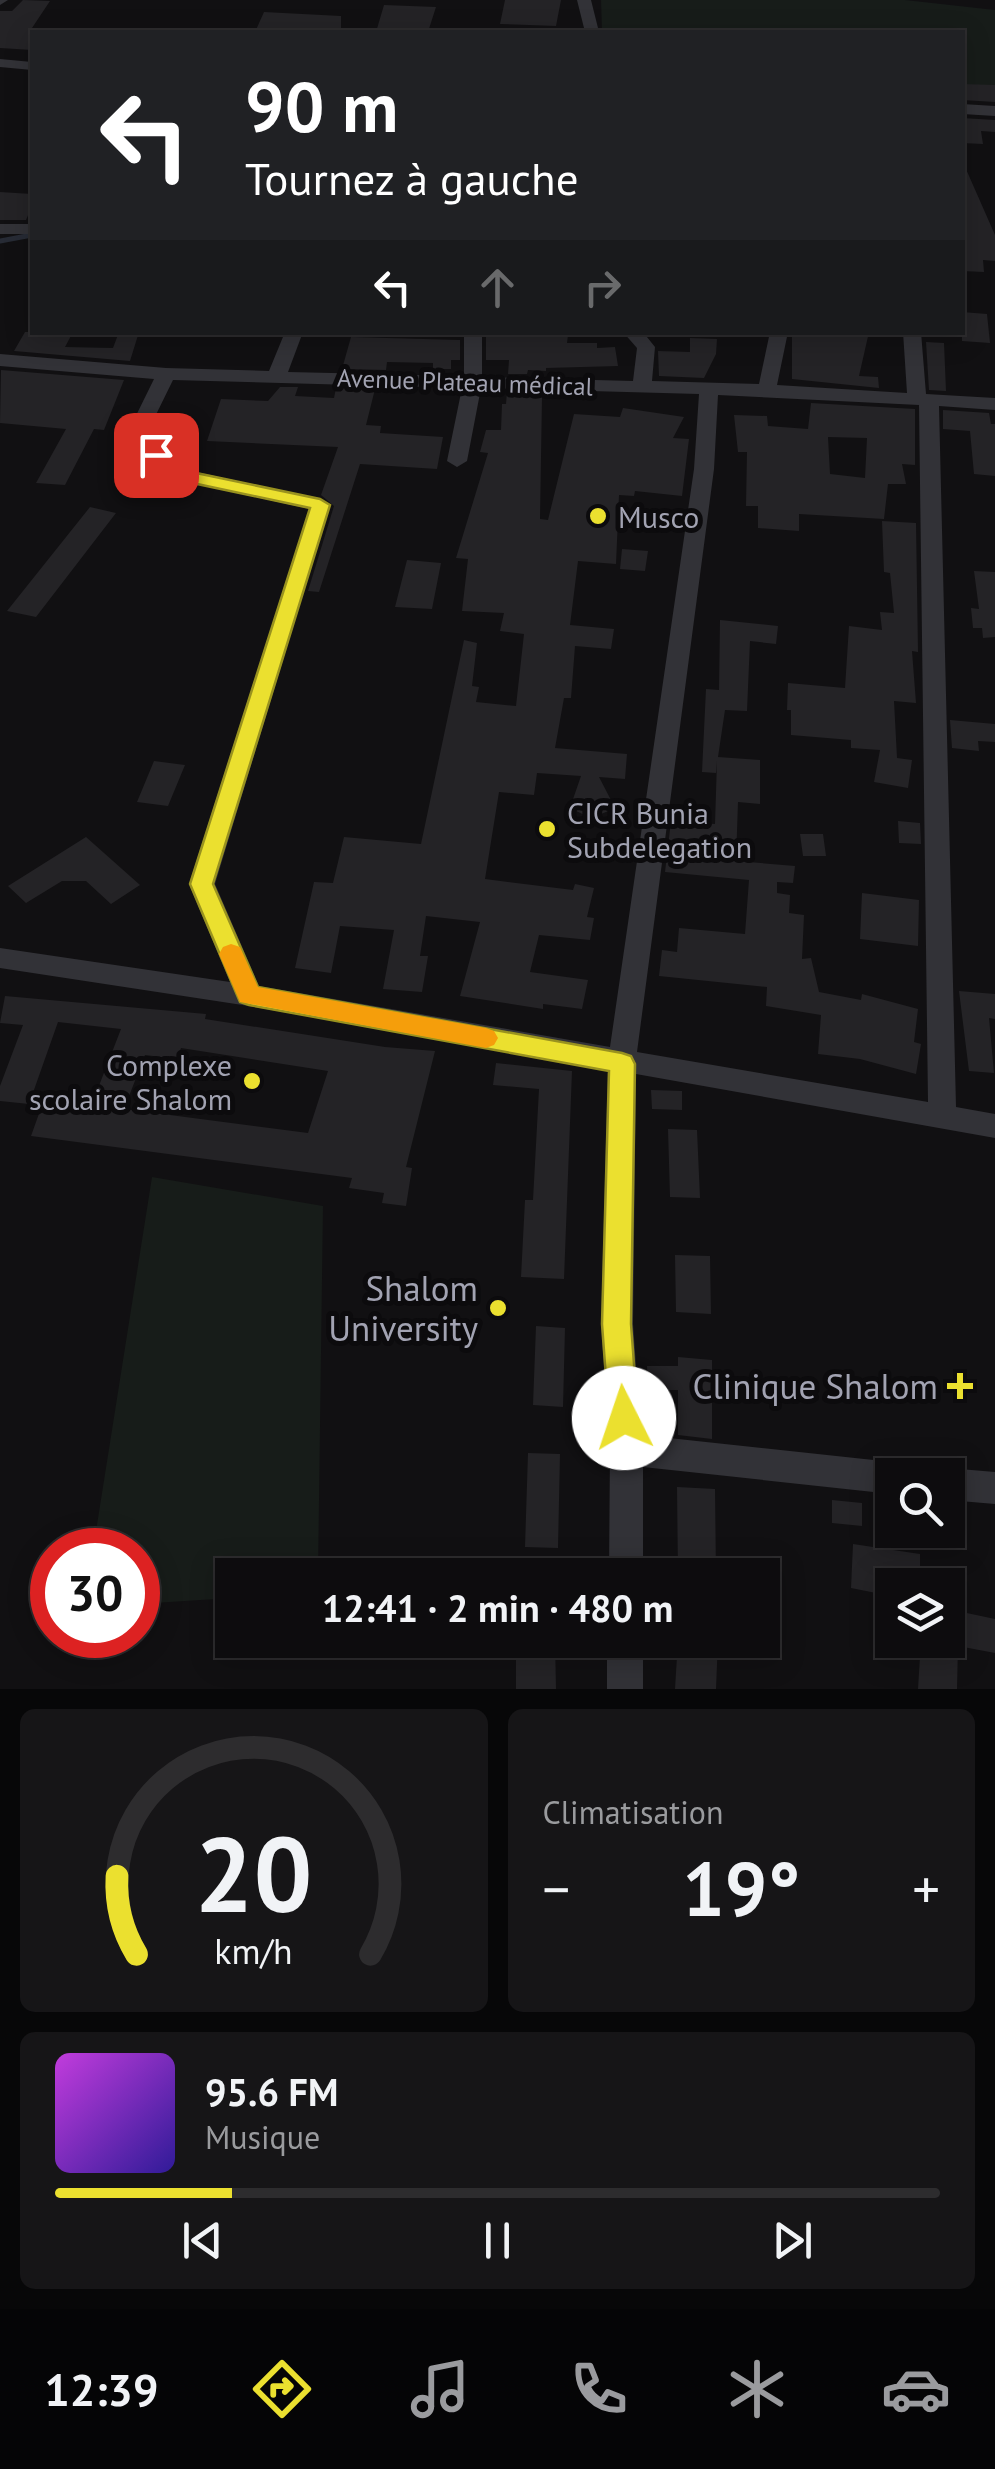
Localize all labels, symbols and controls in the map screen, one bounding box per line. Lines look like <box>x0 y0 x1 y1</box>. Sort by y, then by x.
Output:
text: 90 m <box>245 61 398 151</box>
icon: left <box>80 70 210 200</box>
text: Tournez à gauche <box>245 149 579 207</box>
icon: left <box>365 260 420 315</box>
icon: ahead <box>470 260 525 315</box>
icon: right <box>575 260 630 315</box>
street label: Avenue Plateau médical <box>337 362 594 402</box>
pin <box>114 413 199 498</box>
icon: arrive <box>129 428 184 483</box>
place label: Musco <box>618 497 699 536</box>
marker: Musco <box>587 505 609 527</box>
place label: CICR Bunia Subdelegation <box>567 793 752 866</box>
marker: CICR Bunia Subdelegation <box>536 818 558 840</box>
place label: Complexe scolaire Shalom <box>29 1045 232 1118</box>
marker: Complexe scolaire Shalom <box>241 1070 263 1092</box>
place label: Shalom University <box>328 1265 478 1351</box>
marker: Shalom University <box>487 1297 509 1319</box>
place label: Clinique Shalom <box>693 1363 938 1409</box>
position arrow <box>572 1366 676 1470</box>
marker: Clinique Shalom <box>947 1373 973 1399</box>
map controls <box>875 1458 965 1658</box>
button: search <box>875 1458 965 1548</box>
speed limit sign: 30 <box>30 1528 160 1658</box>
button: layers <box>875 1568 965 1658</box>
text: 12:41 · 2 min · 480 m <box>322 1583 673 1632</box>
text: Climatisation <box>543 1791 723 1833</box>
text: 20 <box>195 1806 313 1941</box>
text: 19° <box>682 1840 800 1937</box>
text: − <box>543 1853 570 1924</box>
text: + <box>912 1853 940 1924</box>
text: km/h <box>215 1928 293 1974</box>
text: 95.6 FM <box>205 2067 338 2116</box>
text: Musique <box>205 2116 320 2158</box>
icon: previous <box>175 2213 230 2268</box>
icon: pause <box>470 2213 525 2268</box>
icon: next <box>765 2213 820 2268</box>
icon: directions <box>247 2354 317 2424</box>
icon: music <box>405 2354 475 2424</box>
icon: phone <box>564 2354 634 2424</box>
icon: climate <box>722 2354 792 2424</box>
icon: car <box>881 2354 951 2424</box>
text: 12:39 <box>44 2360 158 2418</box>

